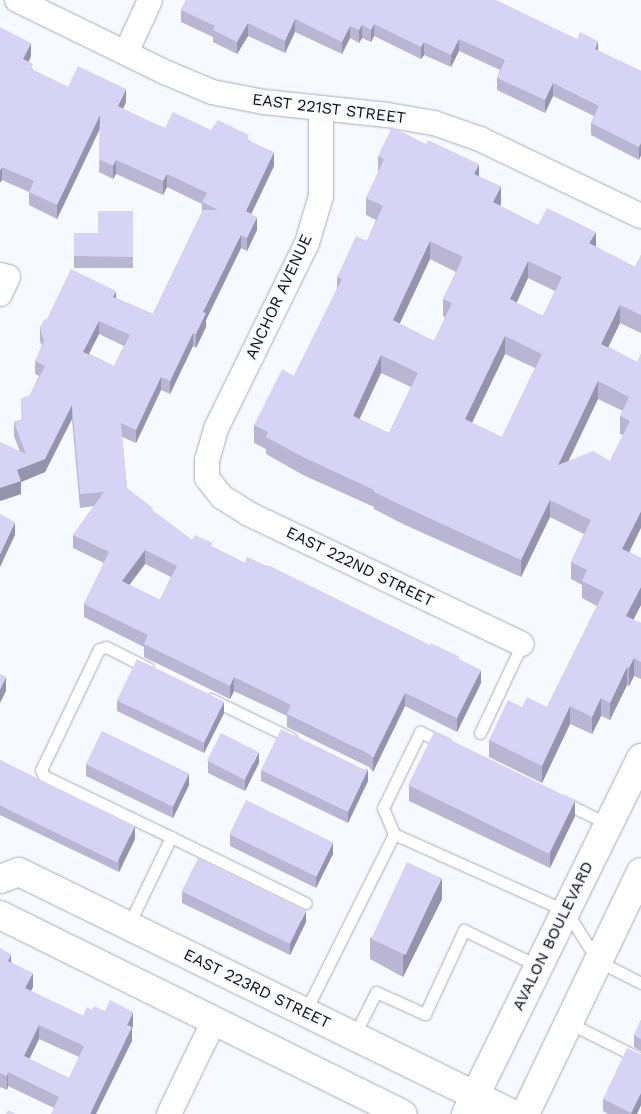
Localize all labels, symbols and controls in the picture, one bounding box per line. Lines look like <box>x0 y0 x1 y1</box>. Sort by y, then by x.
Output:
street label: EAST 221ST STREET <box>251 90 407 128</box>
street label: ANCHOR AVENUE <box>241 231 317 363</box>
street label: EAST 222ND STREET <box>283 523 437 611</box>
street label: AVALON BOULEVARD <box>509 858 597 1014</box>
street label: EAST 223RD STREET <box>180 945 334 1033</box>

